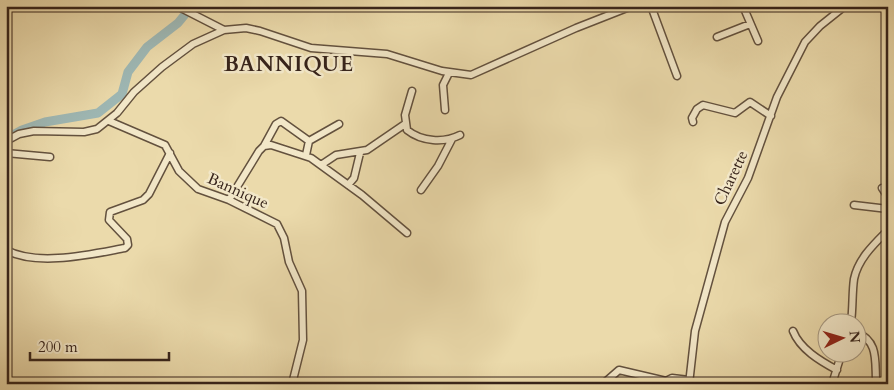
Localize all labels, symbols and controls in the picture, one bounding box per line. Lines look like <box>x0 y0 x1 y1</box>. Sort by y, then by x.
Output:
district label: BANNIQUE <box>224 50 354 79</box>
street label: Charette <box>709 147 753 209</box>
street label: Bannique <box>204 168 272 214</box>
north arrow <box>816 312 866 362</box>
scale bar <box>30 330 169 362</box>
text: N <box>844 330 864 344</box>
text: 200 m <box>38 337 78 357</box>

